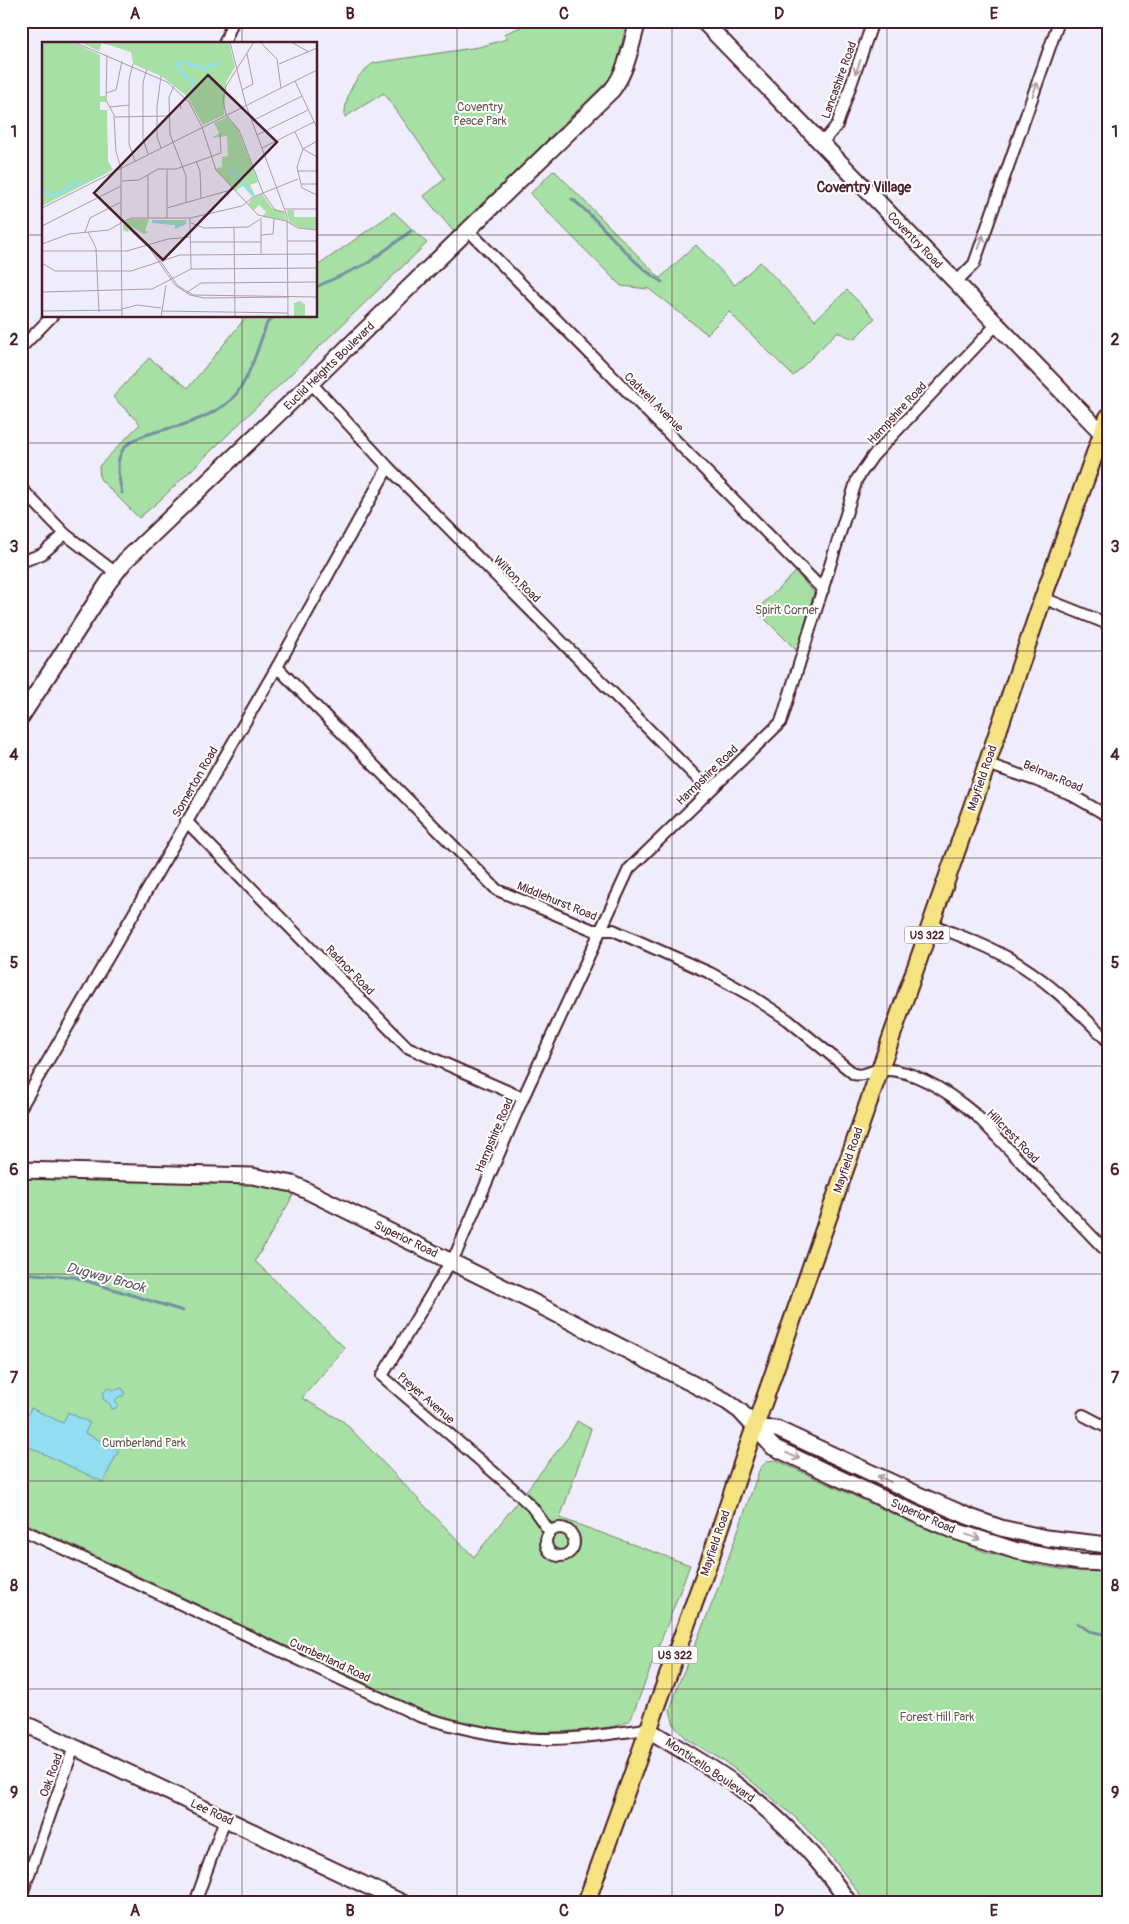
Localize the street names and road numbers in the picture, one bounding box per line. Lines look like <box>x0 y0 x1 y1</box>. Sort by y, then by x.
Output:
street label: Lancashire Road <box>819 39 860 121</box>
street label: Coventry Road <box>884 209 946 272</box>
street label: Euclid Heights Boulevard <box>281 319 378 414</box>
street label: Cadwell Avenue <box>621 369 687 435</box>
street label: Hampshire Road <box>865 379 930 448</box>
street label: Wilton Road <box>490 553 543 606</box>
street label: Hampshire Road <box>673 742 741 809</box>
street label: Mayfield Road <box>964 743 1001 813</box>
street label: Somerton Road <box>169 744 222 820</box>
street label: Belmar Road <box>1021 757 1085 796</box>
street label: Middlehurst Road <box>515 879 599 924</box>
road number: US 322 <box>904 926 950 944</box>
street label: Radnor Road <box>322 942 377 999</box>
street label: Hampshire Road <box>472 1095 517 1175</box>
street label: Hillcrest Road <box>983 1106 1042 1167</box>
street label: Mayfield Road <box>830 1125 867 1195</box>
street label: Superior Road <box>371 1218 440 1261</box>
street label: Preyer Avenue <box>394 1369 457 1427</box>
street label: Superior Road <box>888 1496 958 1537</box>
street label: Mayfield Road <box>697 1508 734 1578</box>
street label: Cumberland Road <box>287 1635 373 1686</box>
road number: US 322 <box>652 1646 698 1664</box>
street label: Monticello Boulevard <box>662 1735 757 1806</box>
street label: Oak Road <box>37 1751 66 1799</box>
street label: Lee Road <box>188 1796 236 1829</box>

